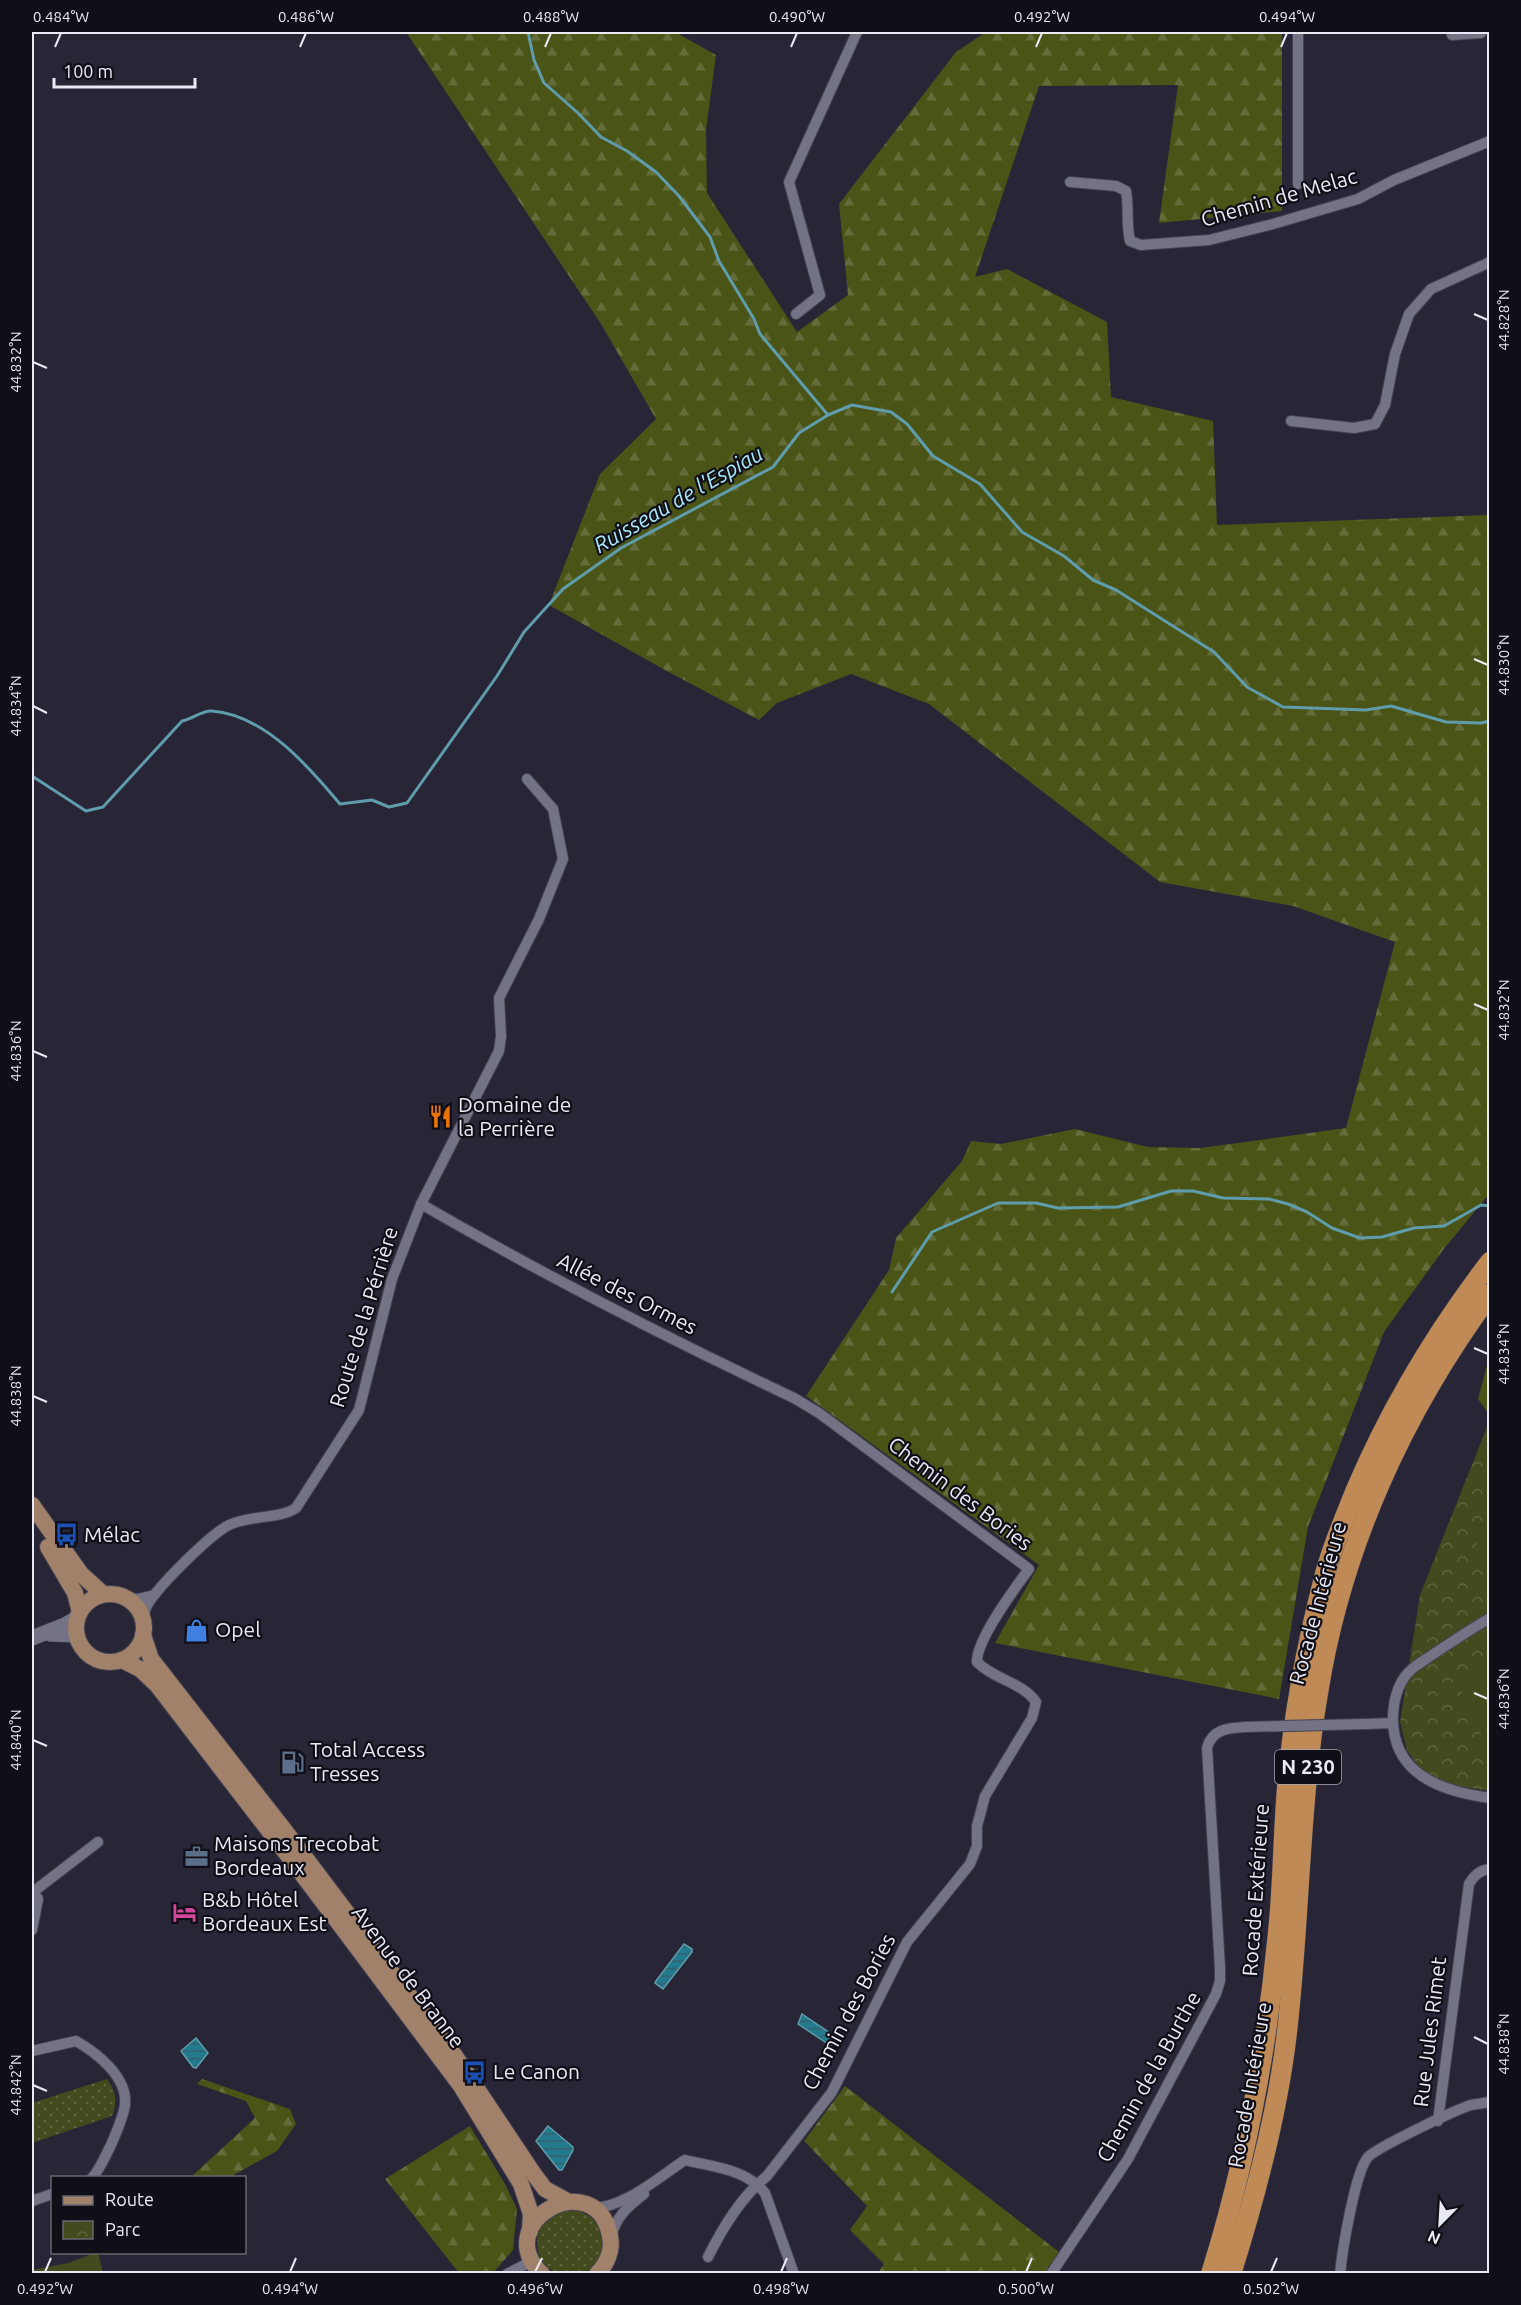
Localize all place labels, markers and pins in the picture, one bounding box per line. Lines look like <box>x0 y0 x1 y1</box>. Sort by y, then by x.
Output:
place label: Domaine de la Perrière <box>458 1092 571 1140</box>
restaurant icon: Domaine de la Perrière <box>427 1104 453 1130</box>
bus stop icon: Mélac <box>53 1522 79 1548</box>
place label: Mélac <box>84 1522 140 1546</box>
shop icon: Opel <box>184 1617 210 1643</box>
place label: Opel <box>215 1617 261 1641</box>
place label: Total Access Tresses <box>310 1737 425 1785</box>
fuel station icon: Total Access Tresses <box>279 1749 305 1775</box>
place label: Maisons Trecobat Bordeaux <box>214 1831 379 1879</box>
office icon: Maisons Trecobat Bordeaux <box>183 1843 209 1869</box>
place label: B&b Hôtel Bordeaux Est <box>202 1887 327 1935</box>
hotel icon: B&b Hôtel Bordeaux Est <box>171 1899 197 1925</box>
bus stop icon: Le Canon <box>462 2059 488 2085</box>
place label: Le Canon <box>493 2059 580 2083</box>

